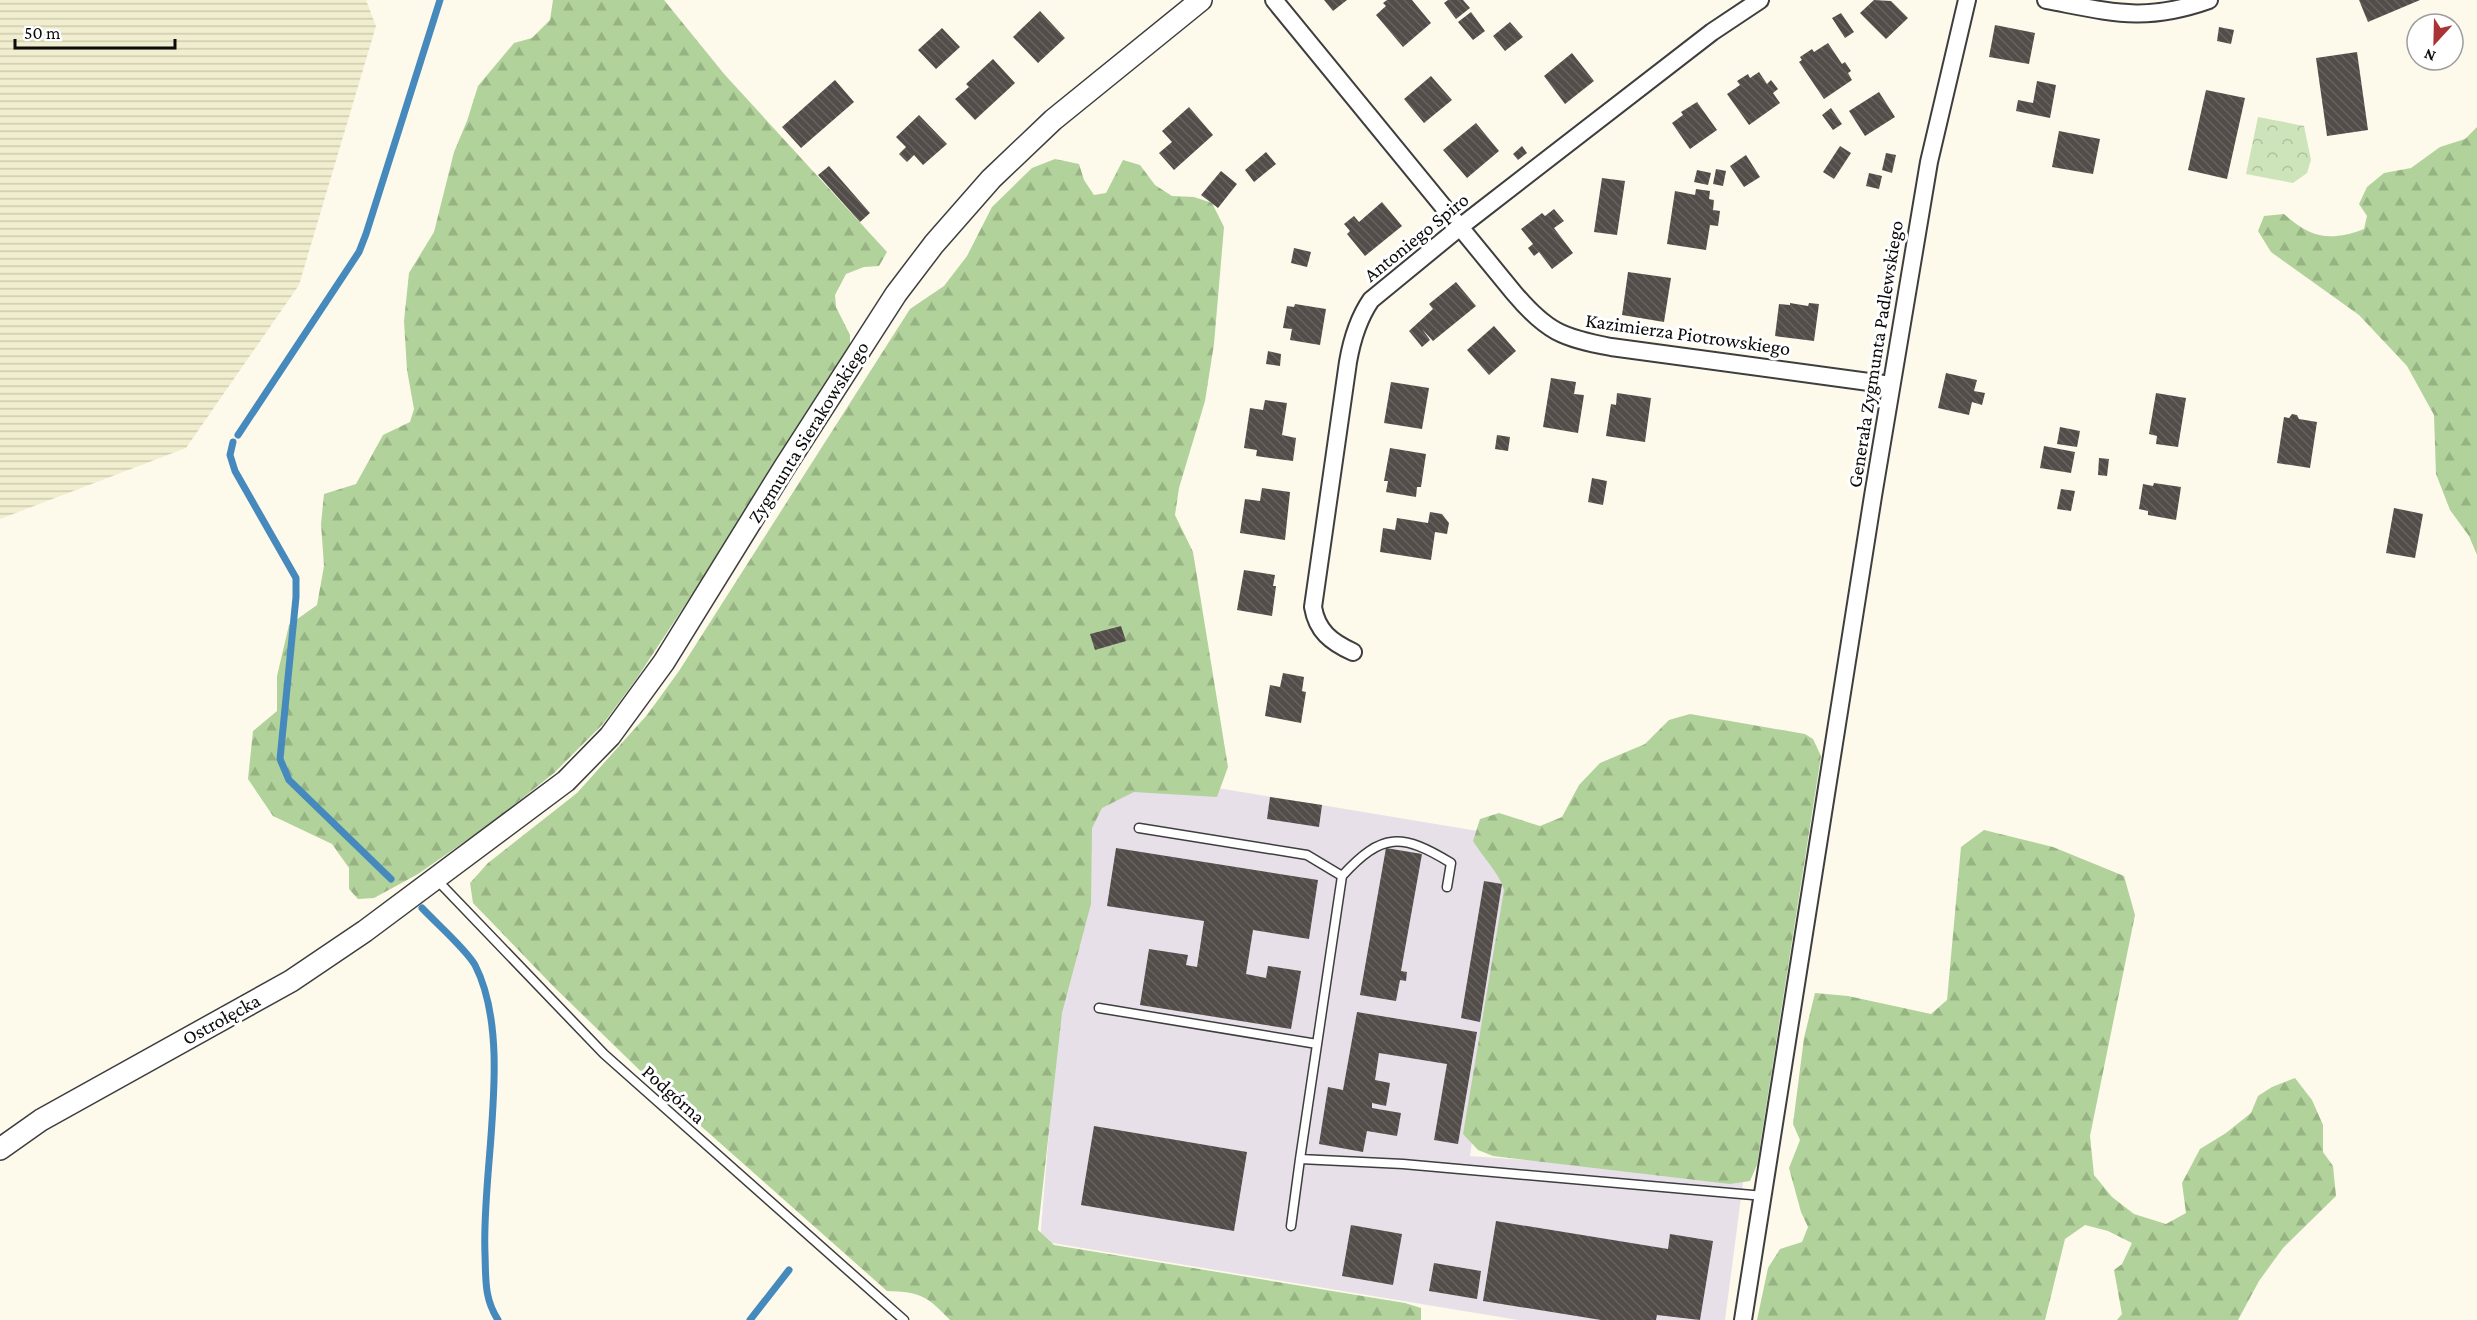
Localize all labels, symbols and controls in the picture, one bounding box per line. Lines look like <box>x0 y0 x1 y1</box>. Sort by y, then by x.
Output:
scale bar <box>15 12 176 50</box>
north arrow <box>2405 12 2465 72</box>
text: 50 m <box>24 23 61 43</box>
text: N <box>2421 45 2438 65</box>
street label: Antoniego Spiro <box>1359 188 1473 287</box>
street label: Generała Zygmunta Padlewskiego <box>1843 219 1908 489</box>
street label: Kazimierza Piotrowskiego <box>1584 309 1792 360</box>
street label: Zygmunta Sierakowskiego <box>743 337 874 527</box>
street label: Ostrołęcka <box>178 989 264 1050</box>
street label: Podgórna <box>637 1060 710 1129</box>

